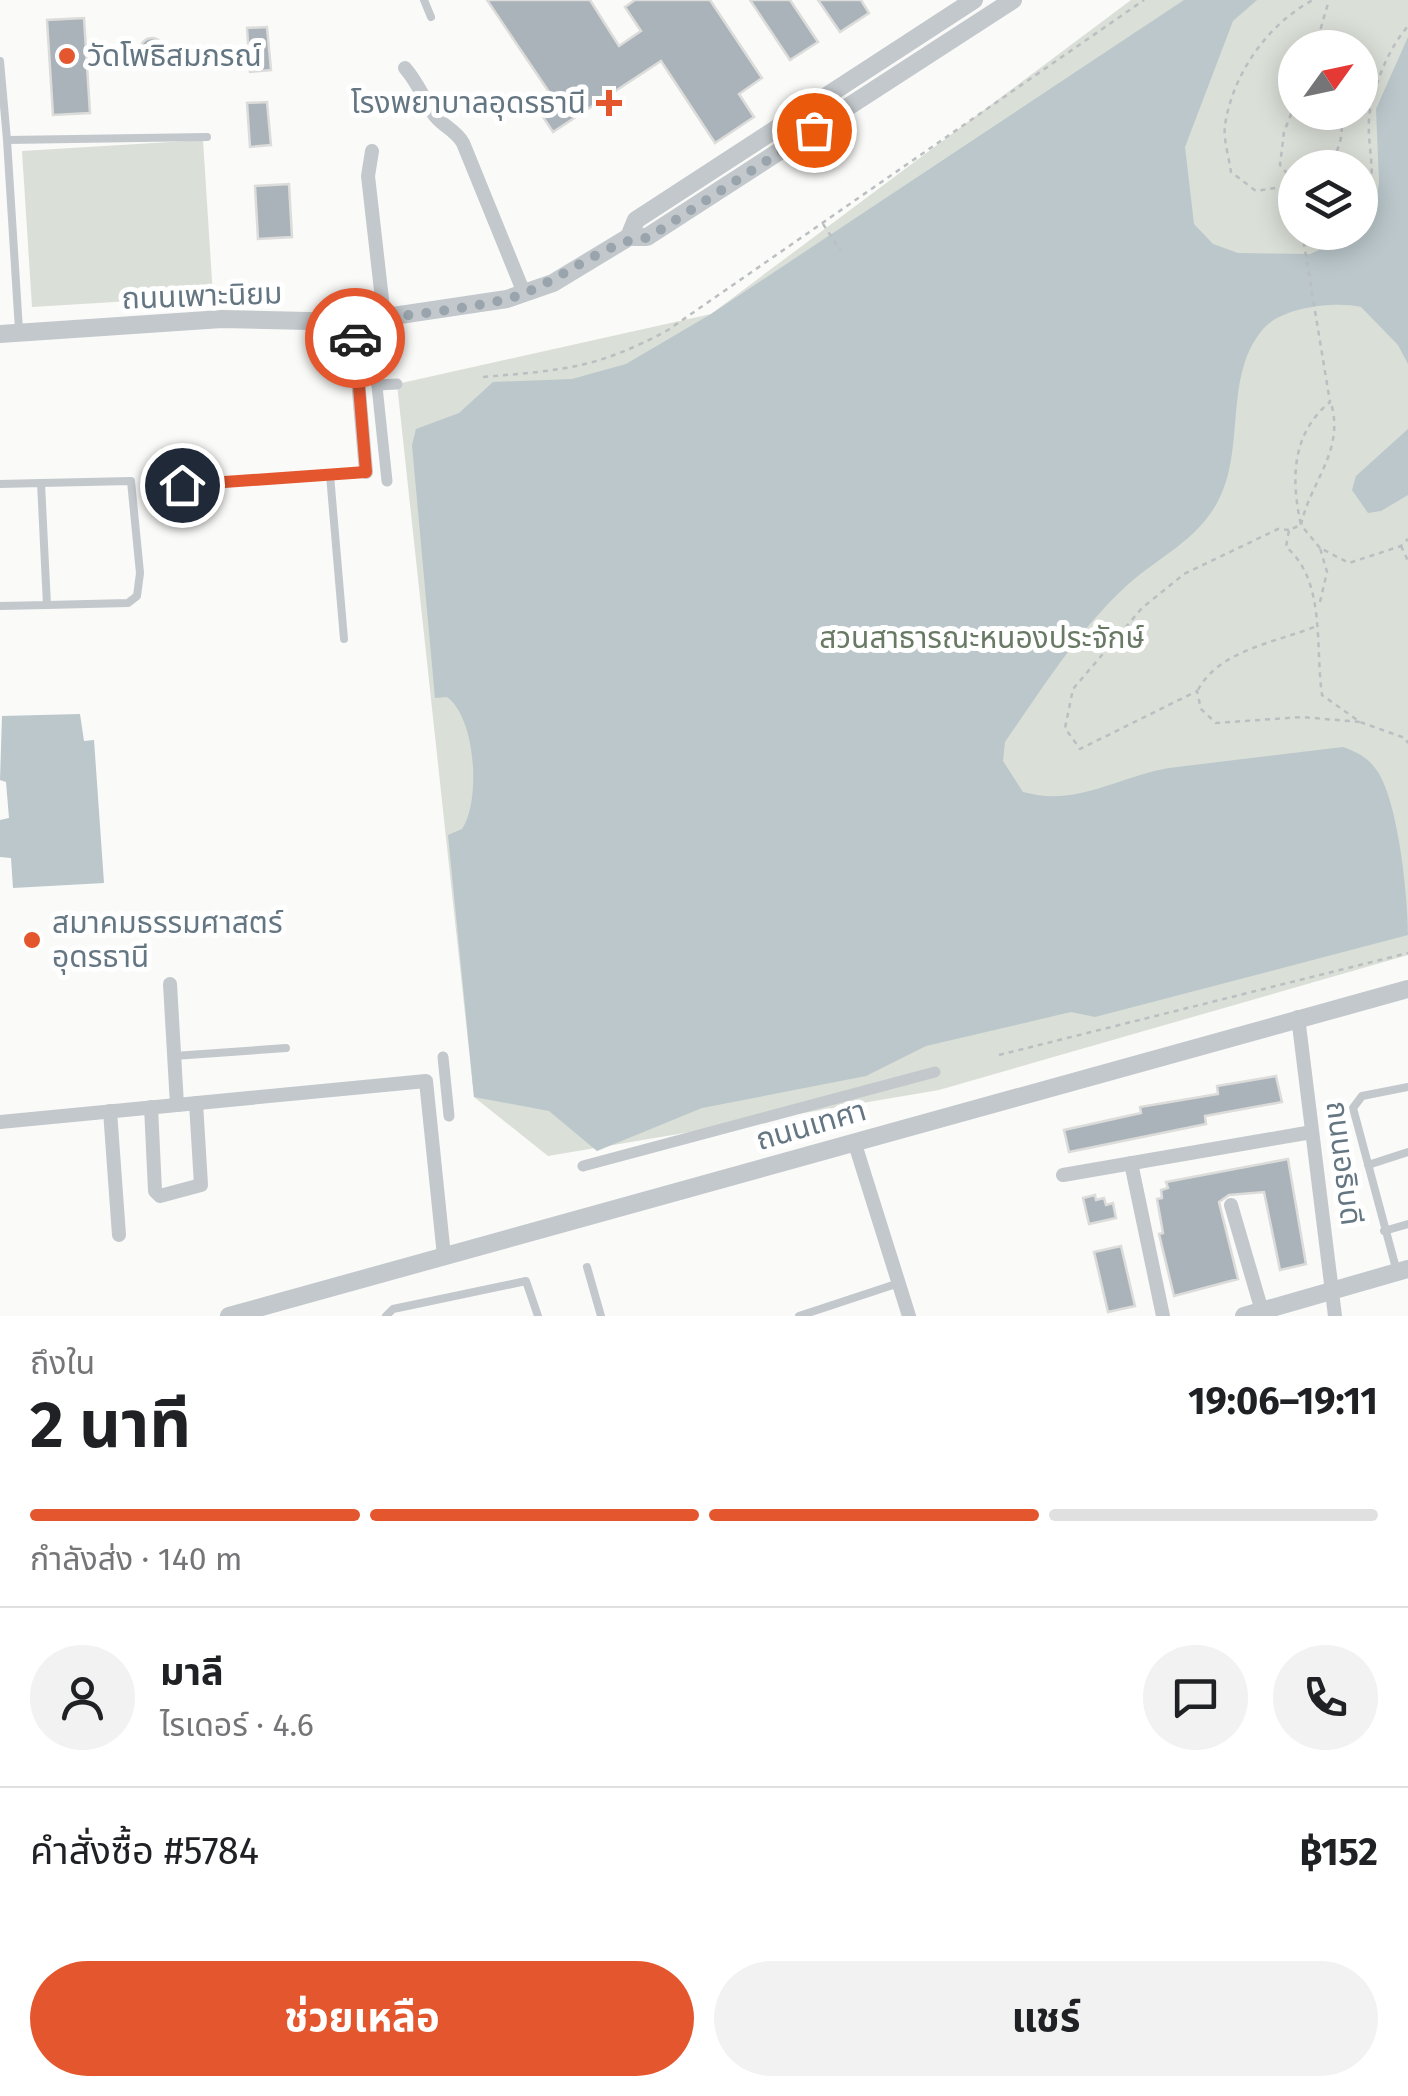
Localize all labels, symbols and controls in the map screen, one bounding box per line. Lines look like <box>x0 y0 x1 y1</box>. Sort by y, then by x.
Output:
north arrow <box>1278 30 1378 130</box>
map controls <box>1278 30 1378 250</box>
place label: วัดโพธิสมภรณ์ <box>87 38 262 74</box>
marker: วัดโพธิสมภรณ์ <box>56 45 78 67</box>
place label: โรงพยาบาลอุดรธานี <box>351 85 586 121</box>
pin <box>772 88 857 173</box>
marker: โรงพยาบาลอุดรธานี <box>596 90 622 116</box>
icon: bag <box>787 103 842 158</box>
button: layers <box>1278 150 1378 250</box>
street label: ถนนเพาะนิยม <box>121 275 283 317</box>
courier <box>305 288 405 388</box>
icon: car <box>328 311 383 366</box>
pin <box>140 443 225 528</box>
icon: home <box>155 458 210 513</box>
park label: สวนสาธารณะหนองประจักษ์ <box>819 620 1145 656</box>
place label: สมาคมธรรมศาสตร์ อุดรธานี <box>52 905 284 975</box>
marker: สมาคมธรรมศาสตร์ อุดรธานี <box>21 929 43 951</box>
street label: ถนนเทศา <box>752 1092 870 1158</box>
street label: ถนนอธิบดี <box>1319 1099 1369 1227</box>
text: ถึงใน <box>30 1344 95 1382</box>
text: 19:06–19:11 <box>1188 1378 1378 1424</box>
text: 2 นาที <box>30 1386 191 1464</box>
text: กำลังส่ง · 140 m <box>30 1540 242 1578</box>
button: person <box>30 1645 135 1750</box>
button: chat <box>1143 1645 1248 1750</box>
button: phone <box>1273 1645 1378 1750</box>
text: มาลี <box>160 1649 224 1695</box>
text: ไรเดอร์ · 4.6 <box>160 1706 314 1744</box>
text: คำสั่งซื้อ #5784 <box>30 1828 259 1874</box>
text: ฿152 <box>1300 1829 1378 1875</box>
button: ช่วยเหลือ <box>30 1961 694 2076</box>
button: แชร์ <box>714 1961 1378 2076</box>

